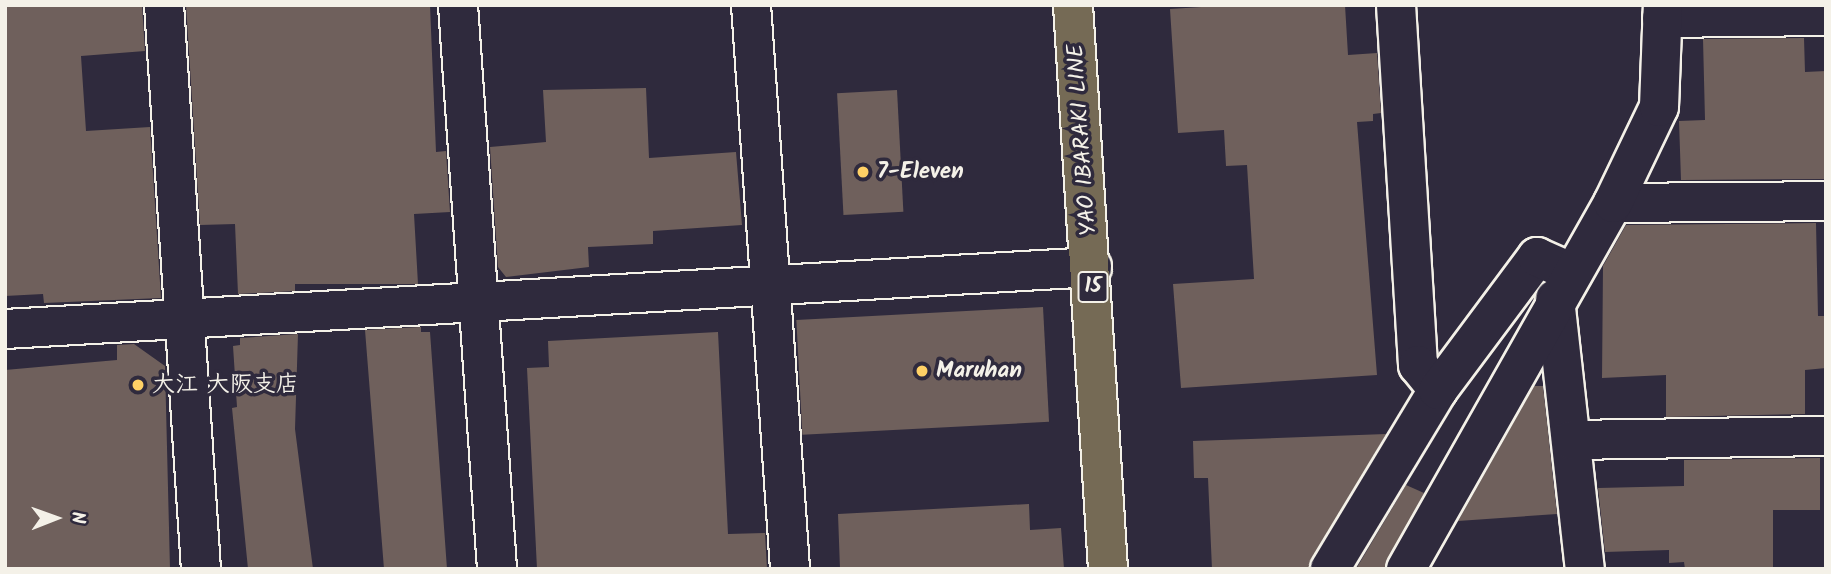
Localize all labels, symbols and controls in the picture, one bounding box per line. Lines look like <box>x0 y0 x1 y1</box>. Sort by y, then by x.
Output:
street label: YAO IBARAKI LINE <box>1063 43 1103 237</box>
place label: 7-Eleven <box>877 158 964 186</box>
marker: 7-Eleven <box>855 164 871 180</box>
road number: 15 <box>1077 270 1109 304</box>
place label: Maruhan <box>936 357 1022 385</box>
marker: Maruhan <box>914 363 930 379</box>
place label: 大江 大阪支店 <box>152 371 299 399</box>
marker: 大江 大阪支店 <box>130 377 146 393</box>
north arrow <box>21 483 91 553</box>
text: N <box>62 511 92 524</box>

